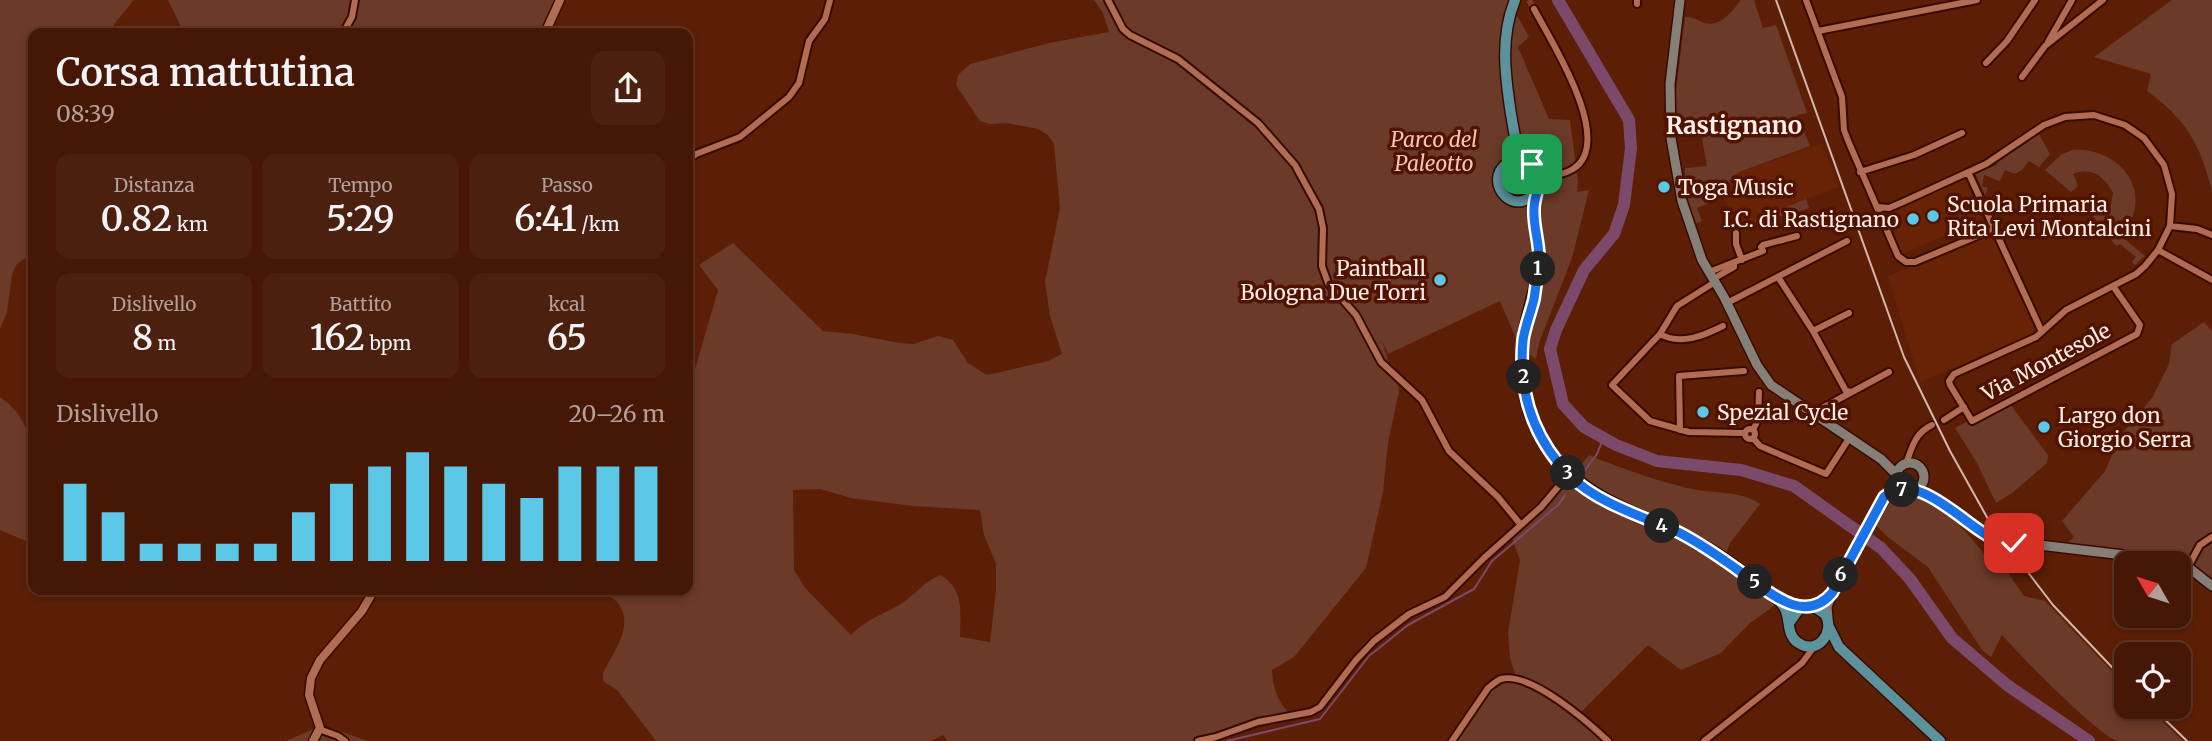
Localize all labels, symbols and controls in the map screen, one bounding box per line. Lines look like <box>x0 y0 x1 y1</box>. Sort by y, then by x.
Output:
text: Corsa mattutina <box>56 49 355 96</box>
button: share <box>591 51 665 125</box>
text: 08:39 <box>56 99 115 128</box>
district label: Rastignano <box>1666 110 1802 141</box>
park label: Parco del Paleotto <box>1391 126 1477 177</box>
pin <box>1502 134 1562 194</box>
icon: arrive <box>1513 145 1551 183</box>
text: Distanza <box>114 173 195 197</box>
text: Tempo <box>328 173 393 197</box>
text: Passo <box>541 173 593 197</box>
place label: Toga Music <box>1678 174 1794 201</box>
marker: Toga Music <box>1656 179 1672 195</box>
place label: Scuola Primaria Rita Levi Montalcini <box>1947 191 2152 242</box>
text: 0.82 <box>101 197 172 241</box>
text: 5:29 <box>326 197 395 241</box>
text: 6:41 <box>514 197 577 241</box>
place label: I.C. di Rastignano <box>1723 206 1899 233</box>
marker: Scuola Primaria Rita Levi Montalcini <box>1925 208 1941 224</box>
marker: I.C. di Rastignano <box>1905 211 1921 227</box>
text: km <box>172 212 208 236</box>
text: /km <box>577 212 620 236</box>
pin: 1 <box>1520 252 1556 286</box>
place label: Paintball Bologna Due Torri <box>1240 255 1426 306</box>
text: 1 <box>1533 256 1542 280</box>
marker: Paintball Bologna Due Torri <box>1432 272 1448 288</box>
text: Dislivello <box>112 292 196 316</box>
text: Battito <box>329 292 392 316</box>
text: kcal <box>548 292 586 316</box>
text: 8 <box>132 316 153 360</box>
text: 162 <box>310 316 365 360</box>
text: 65 <box>547 316 587 360</box>
street label: Via Montesole <box>1976 317 2115 408</box>
text: m <box>153 331 176 355</box>
text: bpm <box>365 331 411 355</box>
pin: 2 <box>1506 360 1542 394</box>
text: 2 <box>1518 364 1529 388</box>
text: Dislivello <box>56 399 158 428</box>
text: 20–26 m <box>568 399 665 428</box>
place label: Spezial Cycle <box>1717 399 1848 426</box>
place label: Largo don Giorgio Serra <box>2058 402 2191 453</box>
marker: Spezial Cycle <box>1695 404 1711 420</box>
marker: Largo don Giorgio Serra <box>2036 419 2052 435</box>
pin: 3 <box>1550 456 1586 490</box>
text: 3 <box>1562 460 1573 484</box>
pin: 7 <box>1884 472 1920 508</box>
text: 7 <box>1896 477 1907 501</box>
pin: 4 <box>1644 508 1680 544</box>
text: 4 <box>1655 513 1668 537</box>
pin <box>1984 513 2044 573</box>
icon: check <box>1995 524 2033 562</box>
north arrow <box>2114 551 2191 628</box>
map controls <box>2114 551 2191 719</box>
pin: 6 <box>1824 558 1858 592</box>
text: 6 <box>1835 562 1846 586</box>
pin: 5 <box>1738 564 1772 600</box>
text: 5 <box>1749 569 1760 593</box>
button: locate <box>2114 642 2191 719</box>

